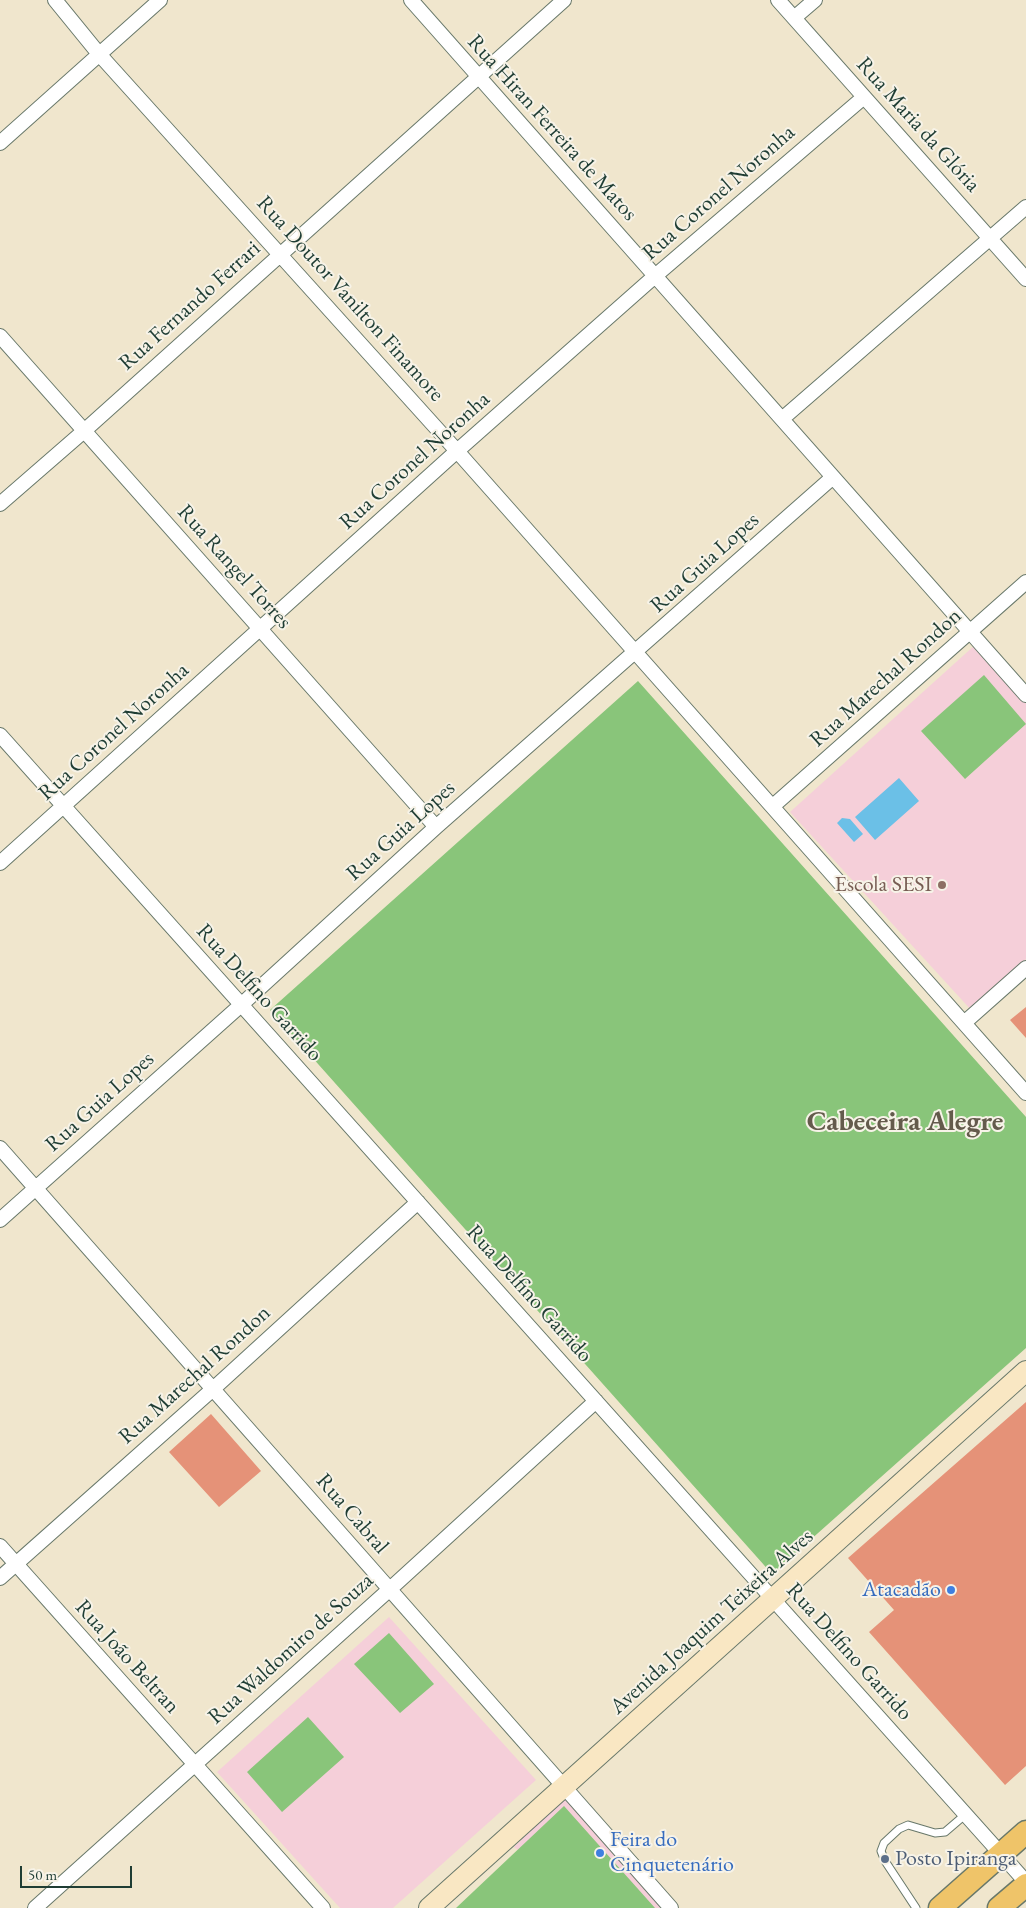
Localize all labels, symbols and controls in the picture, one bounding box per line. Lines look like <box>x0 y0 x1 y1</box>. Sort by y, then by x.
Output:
street label: Rua Hiran Ferreira de Matos <box>461 29 643 227</box>
street label: Rua Maria da Glória <box>850 52 986 198</box>
street label: Rua Coronel Noronha <box>637 120 801 266</box>
street label: Rua Doutor Vanilton Finamore <box>251 191 449 407</box>
street label: Rua Fernando Ferrari <box>114 236 266 376</box>
street label: Rua Coronel Noronha <box>334 386 496 536</box>
street label: Rua Rangel Torres <box>171 499 297 635</box>
street label: Rua Guia Lopes <box>645 507 765 619</box>
street label: Rua Marechal Rondon <box>805 603 967 753</box>
street label: Rua Coronel Noronha <box>33 657 195 807</box>
street label: Rua Guia Lopes <box>341 775 461 887</box>
place label: Escola SESI <box>835 872 932 898</box>
marker: Escola SESI <box>936 879 948 891</box>
street label: Rua Delfino Garrido <box>190 919 328 1067</box>
street label: Rua Guia Lopes <box>40 1046 160 1158</box>
district label: Cabeceira Alegre <box>807 1105 1003 1139</box>
street label: Rua Delfino Garrido <box>460 1220 598 1368</box>
street label: Rua Marechal Rondon <box>114 1300 276 1450</box>
street label: Rua Cabral <box>310 1469 394 1559</box>
street label: Avenida Joaquim Teixeira Alves <box>605 1524 819 1720</box>
street label: Rua Waldomiro de Souza <box>203 1568 379 1730</box>
place label: Atacadão <box>862 1577 941 1603</box>
street label: Rua Delfino Garrido <box>780 1578 918 1726</box>
marker: Atacadão <box>945 1584 957 1596</box>
street label: Rua João Beltran <box>69 1595 185 1719</box>
place label: Feira do Cinquetenário <box>610 1827 734 1878</box>
place label: Posto Ipiranga <box>895 1846 1017 1872</box>
marker: Feira do Cinquetenário <box>594 1847 606 1859</box>
marker: Posto Ipiranga <box>879 1853 891 1865</box>
scale bar <box>22 1856 135 1888</box>
text: 50 m <box>28 1865 57 1884</box>

